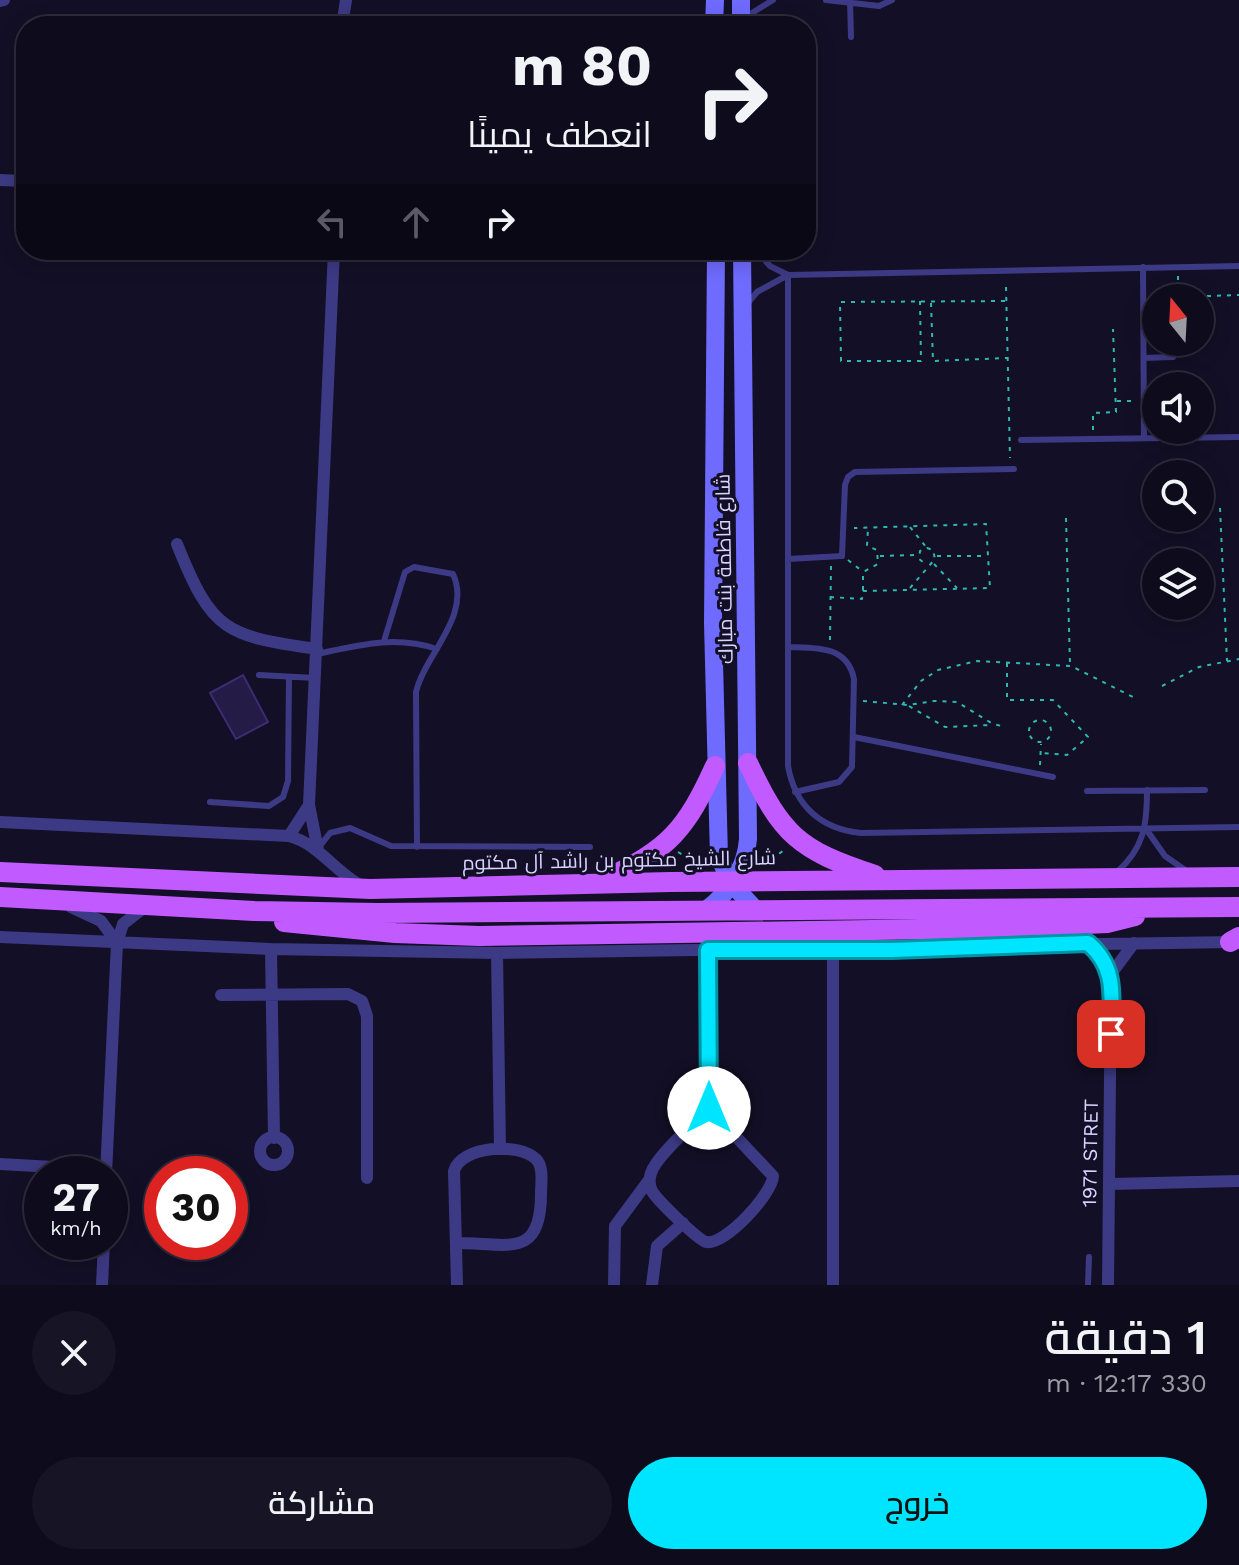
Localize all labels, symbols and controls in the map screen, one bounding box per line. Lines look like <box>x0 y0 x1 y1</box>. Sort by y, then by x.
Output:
text: 80 m <box>512 33 652 99</box>
icon: right <box>680 48 784 152</box>
text: انعطف يمينًا <box>467 114 652 156</box>
icon: left <box>310 200 354 244</box>
icon: ahead <box>394 200 438 244</box>
icon: right <box>478 200 522 244</box>
north arrow <box>1142 284 1214 356</box>
map controls <box>1142 284 1214 620</box>
button: sound <box>1142 372 1214 444</box>
button: search <box>1142 460 1214 532</box>
street label: شارع فاطمة بنت مبارك <box>710 474 740 664</box>
button: layers <box>1142 548 1214 620</box>
street label: شارع الشيخ مكتوم بن راشد آل مكتوم <box>462 845 776 877</box>
pin <box>1077 1000 1145 1068</box>
icon: arrive <box>1089 1012 1133 1056</box>
position arrow <box>667 1066 751 1150</box>
street label: 1971 STRET <box>1077 1099 1103 1207</box>
speed limit sign: 30 <box>144 1156 248 1260</box>
text: 27 <box>52 1174 100 1221</box>
text: km/h <box>50 1216 102 1240</box>
text: 1 دقيقة <box>1045 1309 1207 1366</box>
button: close <box>32 1311 116 1395</box>
text: 330 m · 12:17 <box>1046 1368 1207 1398</box>
button: مشاركة <box>32 1457 612 1549</box>
button: خروج <box>628 1457 1207 1549</box>

